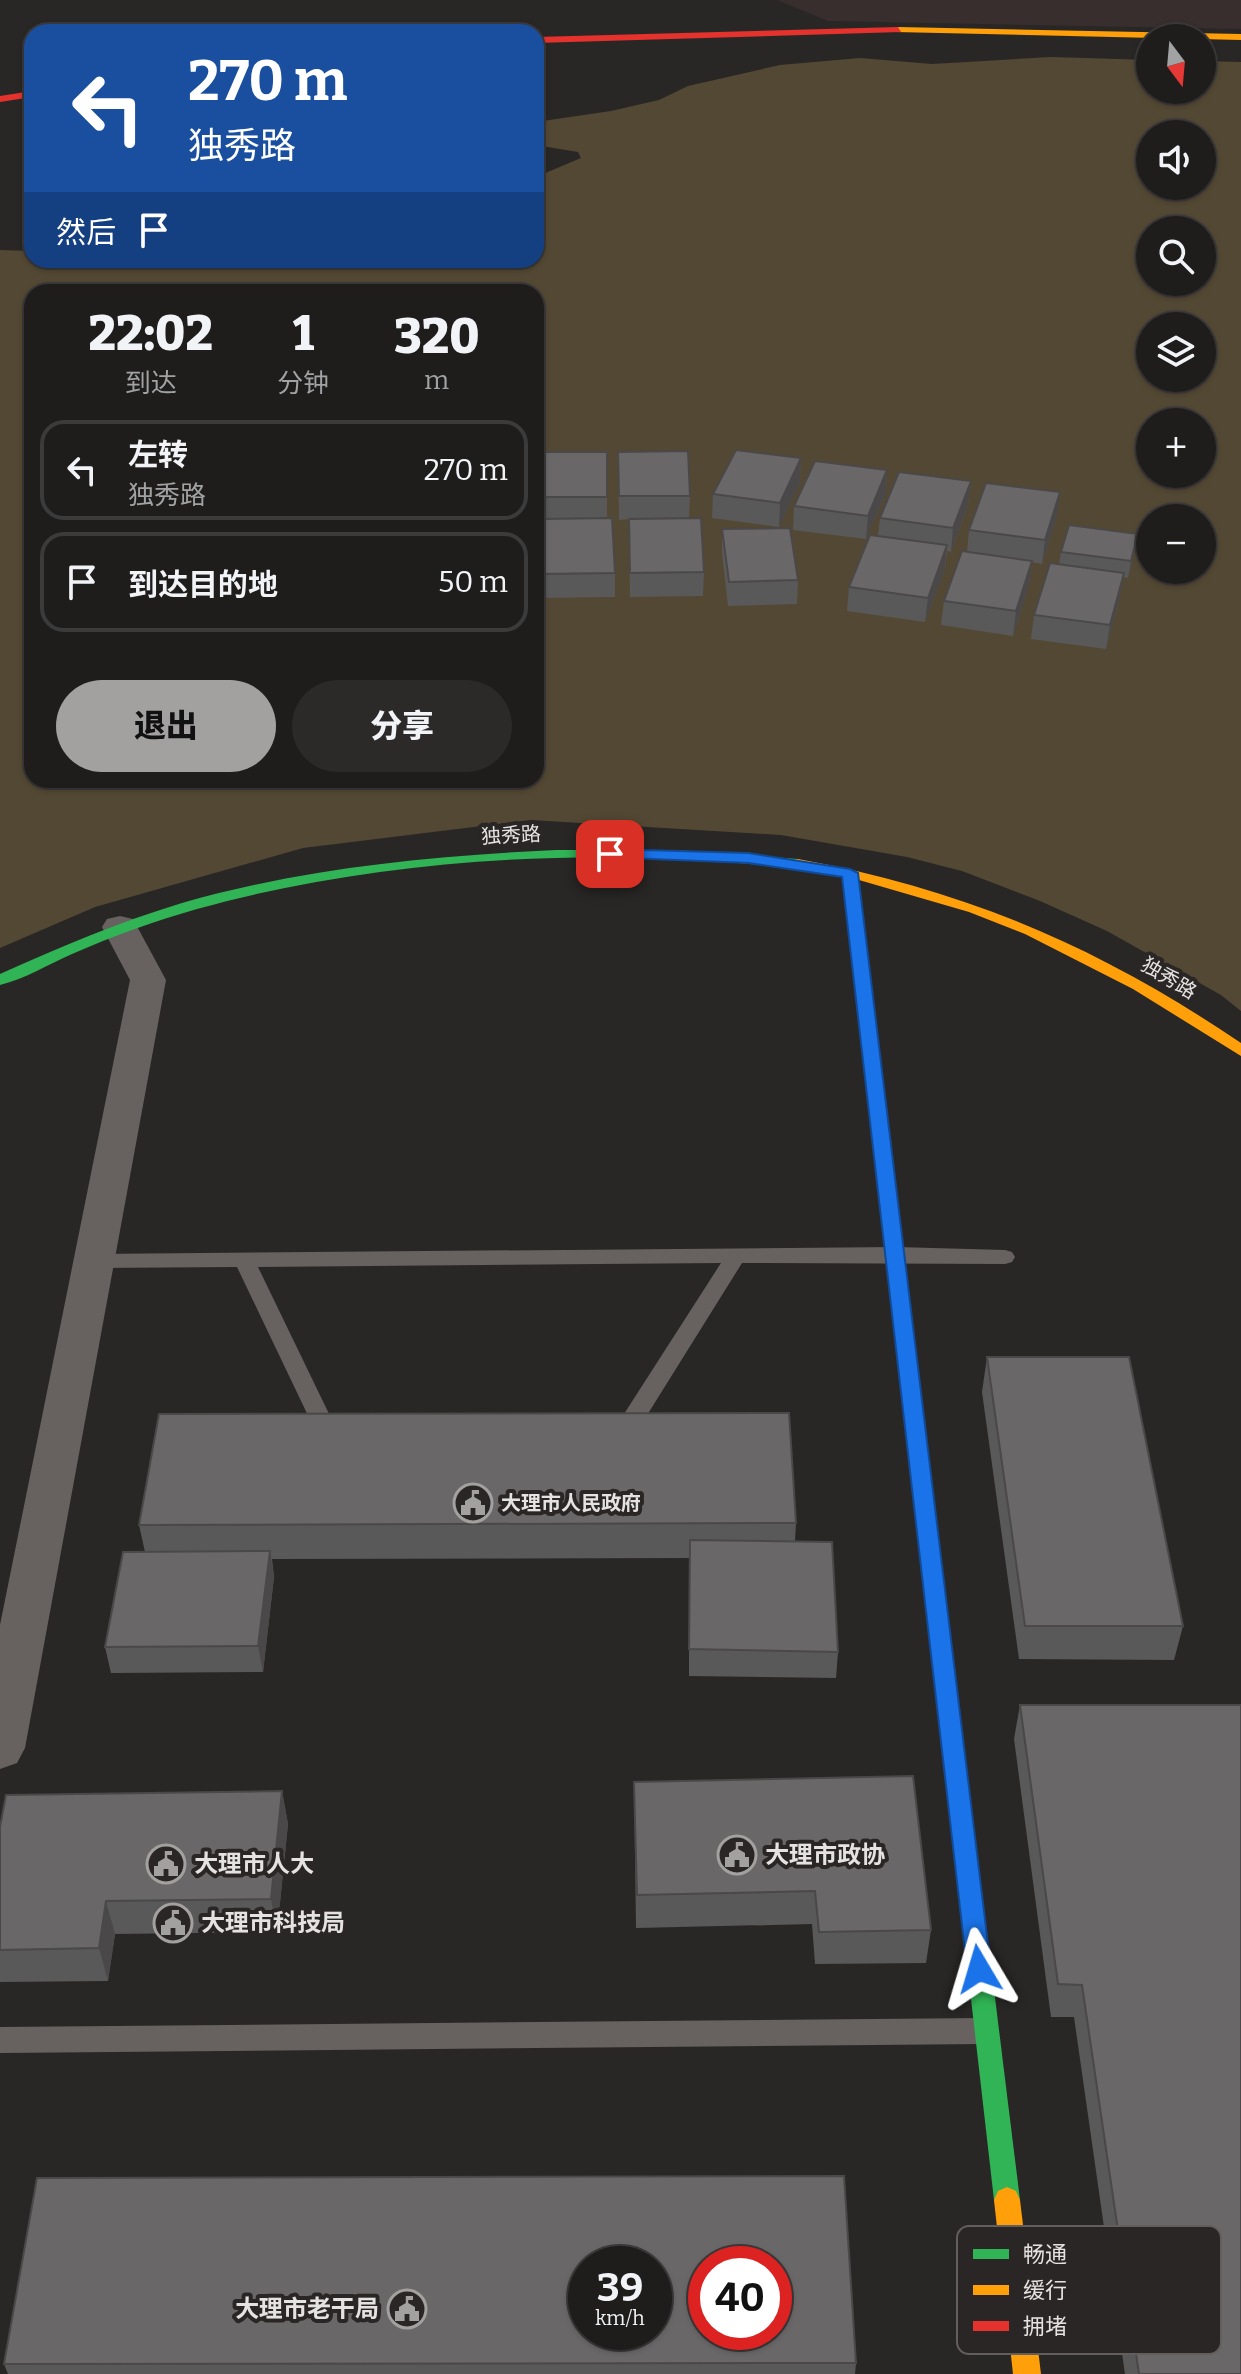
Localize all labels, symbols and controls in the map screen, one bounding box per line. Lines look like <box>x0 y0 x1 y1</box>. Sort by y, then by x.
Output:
north arrow <box>1136 24 1216 104</box>
map controls <box>1136 24 1216 584</box>
text: 270 m <box>188 48 348 115</box>
icon: left <box>56 56 160 160</box>
button: sound <box>1136 120 1216 200</box>
text: 独秀路 <box>188 124 296 168</box>
icon: arrive <box>132 208 176 252</box>
text: 然后 <box>56 215 116 251</box>
button: search <box>1136 216 1216 296</box>
text: 22:02 <box>89 305 213 363</box>
text: 1 <box>293 305 314 363</box>
text: 320 <box>394 308 479 366</box>
button: layers <box>1136 312 1216 392</box>
text: m <box>424 365 449 396</box>
text: 到达 <box>125 368 177 399</box>
text: 分钟 <box>277 368 329 399</box>
button: + <box>1136 408 1216 488</box>
text: 左转 <box>128 437 188 473</box>
icon: left <box>60 448 104 492</box>
text: 270 m <box>424 452 508 488</box>
text: 独秀路 <box>128 480 206 511</box>
button: − <box>1136 504 1216 584</box>
icon: arrive <box>60 560 104 604</box>
text: 50 m <box>438 564 508 600</box>
text: 到达目的地 <box>128 567 278 603</box>
button: 退出 <box>56 680 276 772</box>
button: 分享 <box>292 680 512 772</box>
pin <box>576 820 644 888</box>
street label: 独秀路 <box>480 821 542 849</box>
icon: arrive <box>588 832 632 876</box>
street label: 独秀路 <box>1137 952 1201 1004</box>
public building icon: 大理市人民政府 <box>452 1482 494 1524</box>
place label: 大理市人民政府 <box>501 1491 641 1515</box>
public building icon: 大理市政协 <box>716 1834 758 1876</box>
place label: 大理市政协 <box>765 1841 885 1869</box>
public building icon: 大理市人大 <box>145 1843 187 1885</box>
place label: 大理市人大 <box>194 1850 314 1878</box>
public building icon: 大理市科技局 <box>152 1902 194 1944</box>
place label: 大理市科技局 <box>201 1909 345 1937</box>
position arrow <box>937 1927 1021 2011</box>
legend <box>957 2226 1221 2354</box>
text: 畅通 <box>1023 2241 1067 2268</box>
speed limit sign: 40 <box>688 2246 792 2350</box>
text: 39 <box>597 2264 643 2312</box>
text: 缓行 <box>1023 2277 1067 2304</box>
public building icon: 大理市老干局 <box>386 2288 428 2330</box>
place label: 大理市老干局 <box>235 2295 379 2323</box>
text: km/h <box>595 2306 645 2330</box>
text: 拥堵 <box>1023 2313 1067 2340</box>

